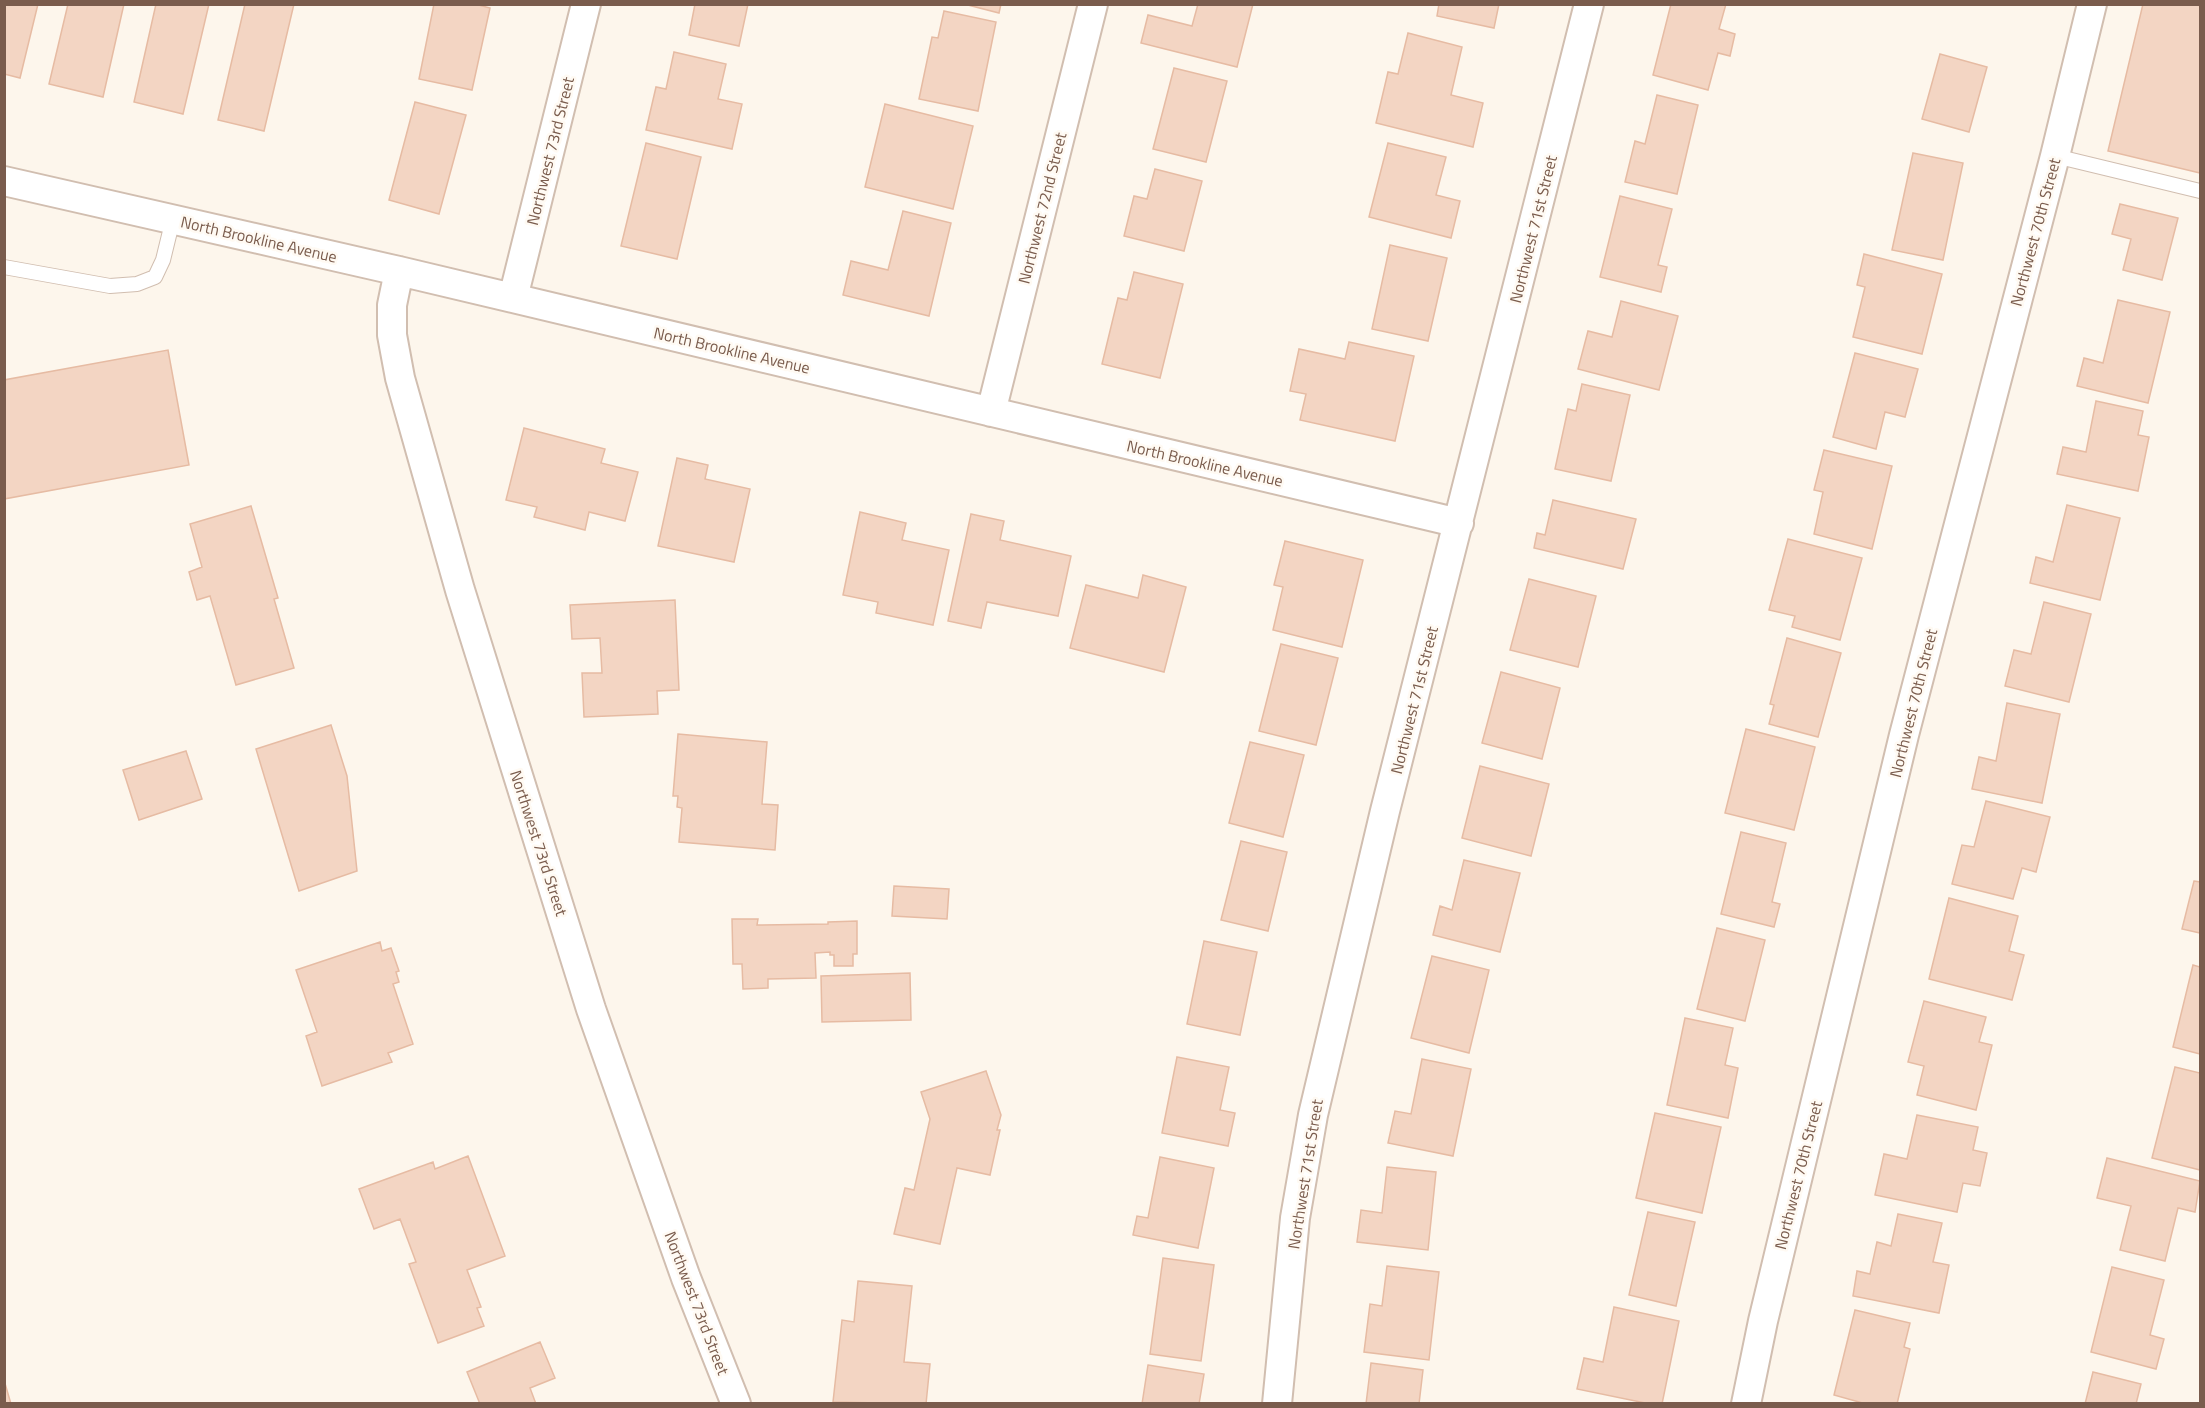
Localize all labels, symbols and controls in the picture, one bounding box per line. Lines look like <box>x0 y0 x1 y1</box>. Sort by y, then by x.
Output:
street label: Northwest 73rd Street <box>520 74 580 228</box>
street label: Northwest 72nd Street <box>1012 129 1073 286</box>
street label: Northwest 71st Street <box>1503 152 1563 305</box>
street label: Northwest 70th Street <box>2004 155 2066 309</box>
street label: North Brookline Avenue <box>179 209 339 269</box>
street label: North Brookline Avenue <box>652 320 812 380</box>
street label: North Brookline Avenue <box>1125 433 1285 493</box>
street label: Northwest 71st Street <box>1384 623 1444 776</box>
street label: Northwest 70th Street <box>1883 626 1943 780</box>
street label: Northwest 73rd Street <box>504 767 574 919</box>
street label: Northwest 71st Street <box>1281 1097 1329 1251</box>
street label: Northwest 70th Street <box>1768 1098 1828 1252</box>
street label: Northwest 73rd Street <box>659 1228 736 1379</box>

